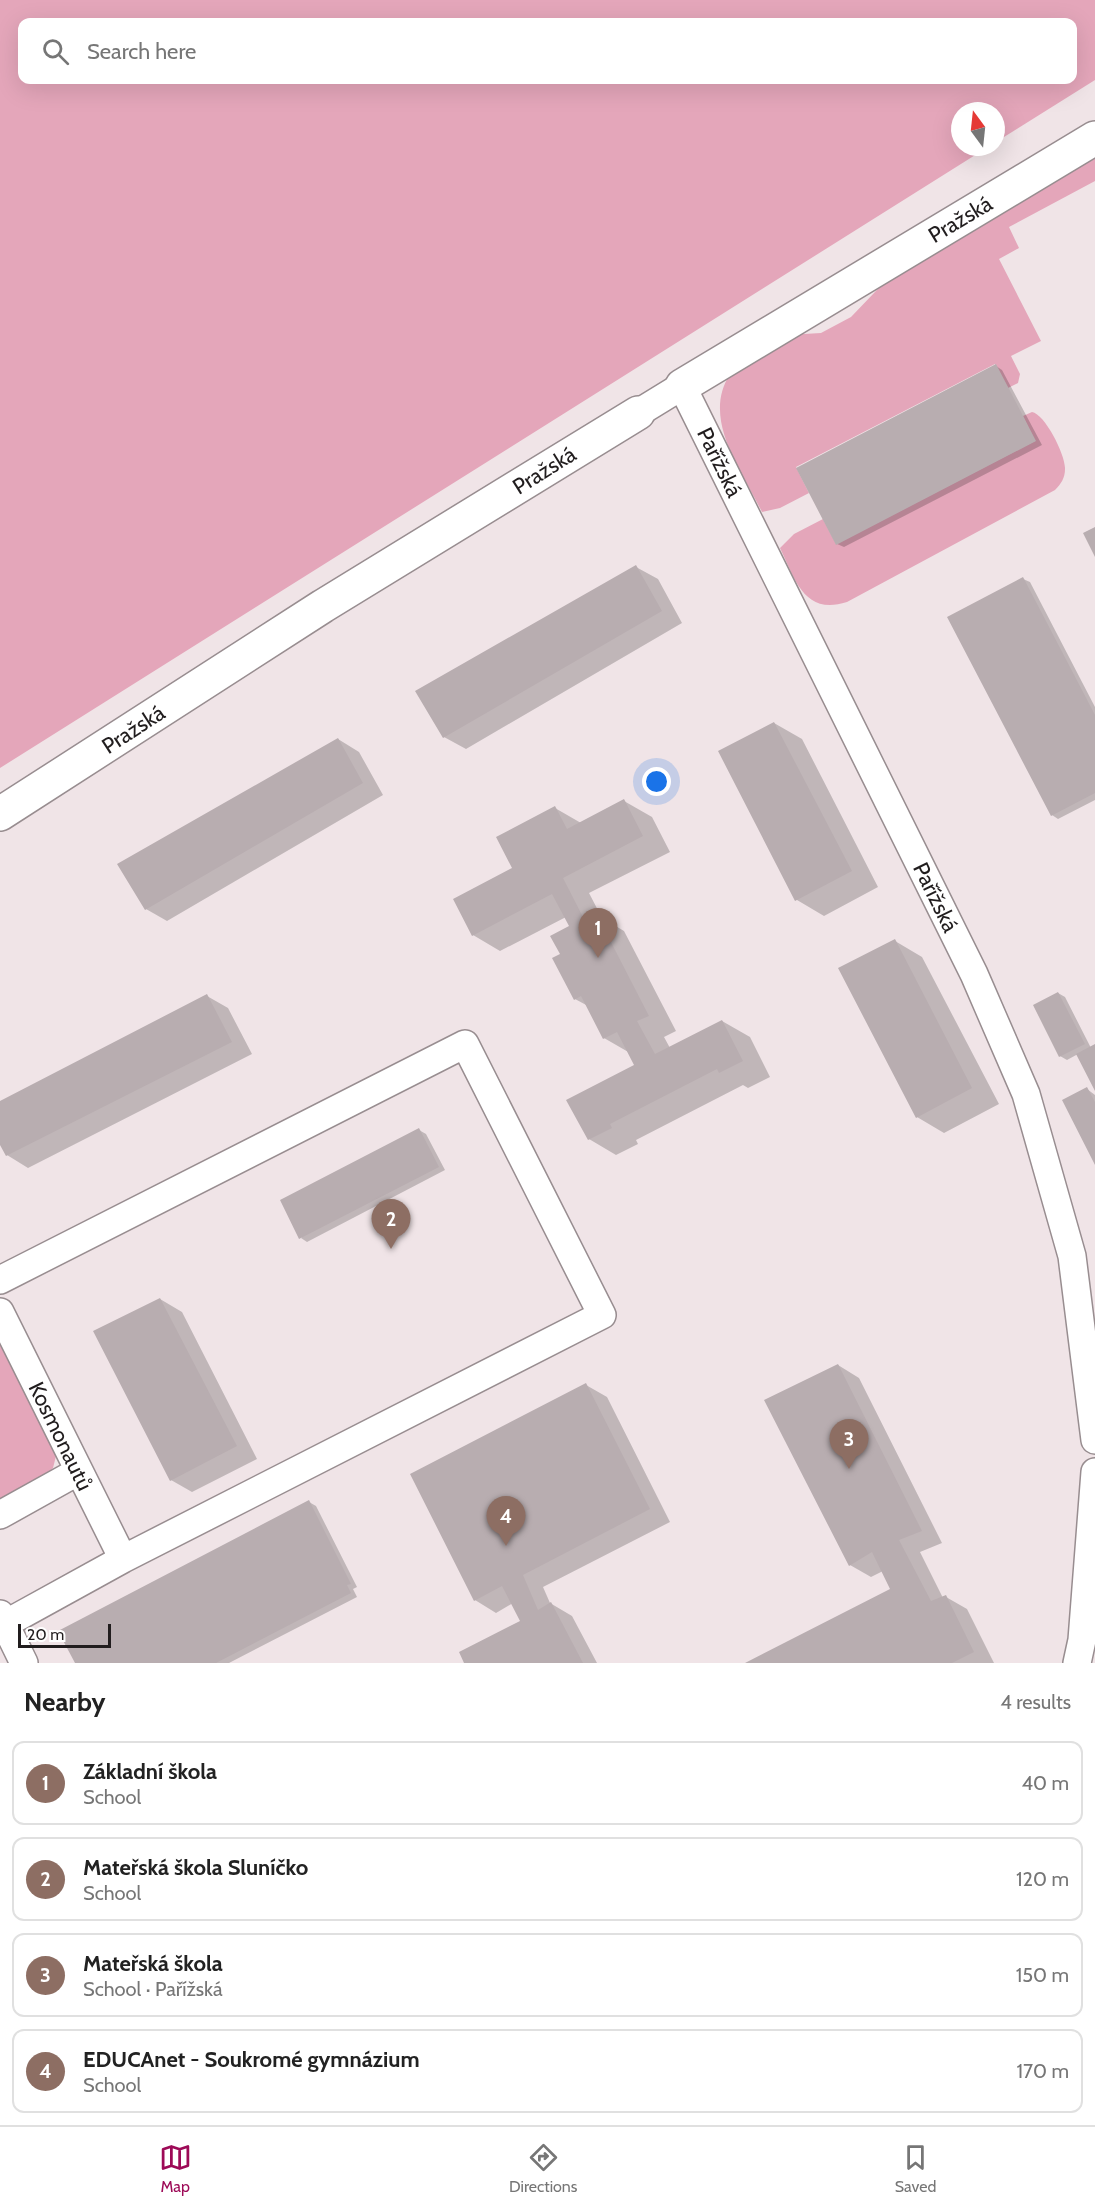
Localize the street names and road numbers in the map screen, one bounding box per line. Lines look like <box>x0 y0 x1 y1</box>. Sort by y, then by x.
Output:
street label: Pražská <box>923 190 997 249</box>
street label: Pařížská <box>691 423 748 502</box>
street label: Pražská <box>508 440 581 500</box>
street label: Pražská <box>97 699 170 760</box>
street label: Pařížská <box>907 858 964 937</box>
street label: Kosmonautů <box>23 1377 98 1495</box>

